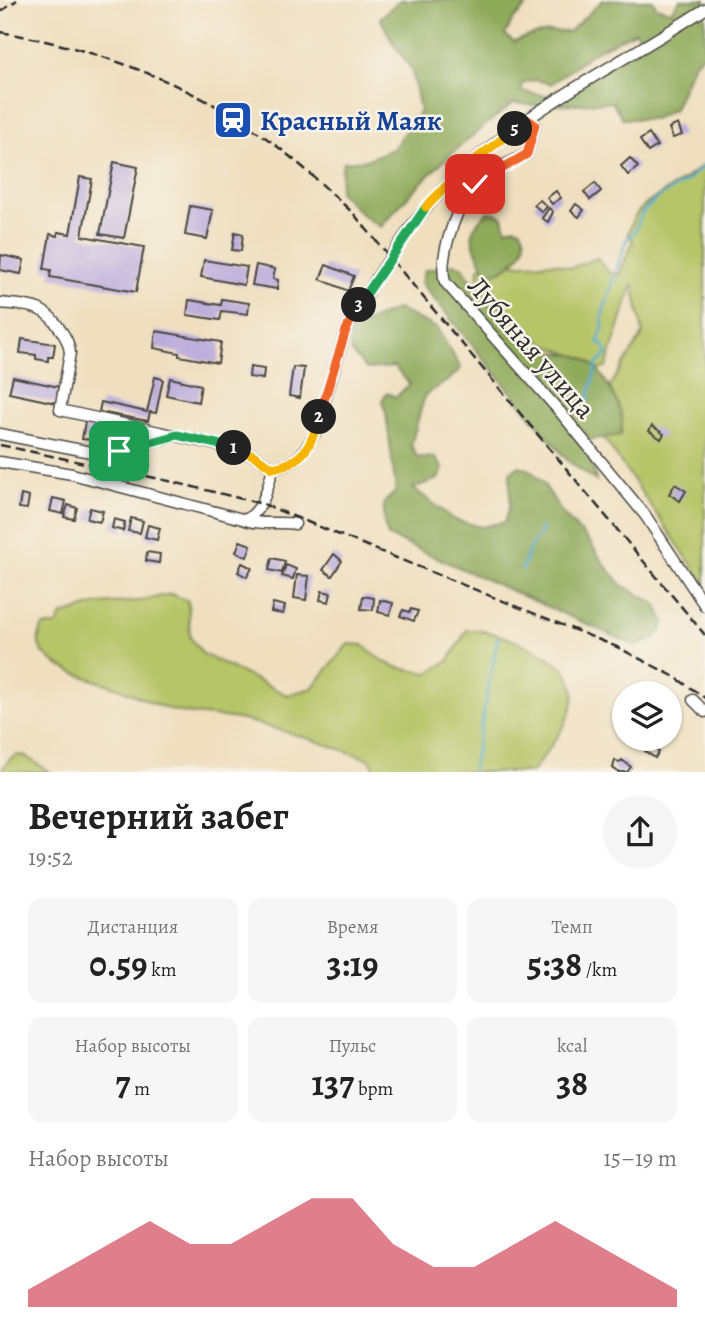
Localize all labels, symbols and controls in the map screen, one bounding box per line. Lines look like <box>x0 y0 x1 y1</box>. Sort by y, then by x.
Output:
station icon: Красный Маяк <box>212 99 254 141</box>
place label: Красный Маяк <box>260 102 442 140</box>
pin: 5 <box>498 111 532 146</box>
text: 5 <box>510 115 519 141</box>
pin <box>445 154 505 214</box>
icon: check <box>456 165 494 203</box>
street label: Лубяная улица <box>459 268 604 427</box>
pin: 3 <box>342 288 376 322</box>
text: 3 <box>354 291 363 317</box>
pin: 2 <box>302 400 336 434</box>
text: 2 <box>314 403 323 429</box>
pin <box>89 421 149 481</box>
pin: 1 <box>216 430 252 466</box>
icon: arrive <box>100 432 138 470</box>
text: 1 <box>230 434 237 460</box>
map controls <box>612 681 682 751</box>
button: layers <box>612 681 682 751</box>
text: Вечерний забег <box>28 790 289 842</box>
button: share <box>603 795 677 869</box>
text: 19:52 <box>28 842 73 873</box>
text: Дистанция <box>88 914 178 940</box>
text: Время <box>327 914 378 940</box>
text: Темп <box>551 914 593 940</box>
text: 0.59 <box>89 940 148 988</box>
text: 3:19 <box>326 940 379 988</box>
text: 5:38 <box>527 940 582 988</box>
text: km <box>148 957 177 983</box>
text: /km <box>582 957 617 983</box>
text: Набор высоты <box>75 1033 191 1059</box>
text: Пульс <box>329 1033 376 1059</box>
text: kcal <box>557 1033 587 1059</box>
text: 7 <box>116 1059 131 1107</box>
text: 137 <box>312 1059 354 1107</box>
text: 38 <box>556 1059 588 1107</box>
text: m <box>131 1076 150 1102</box>
text: bpm <box>354 1076 393 1102</box>
text: Набор высоты <box>28 1143 169 1174</box>
text: 15–19 m <box>603 1143 677 1174</box>

